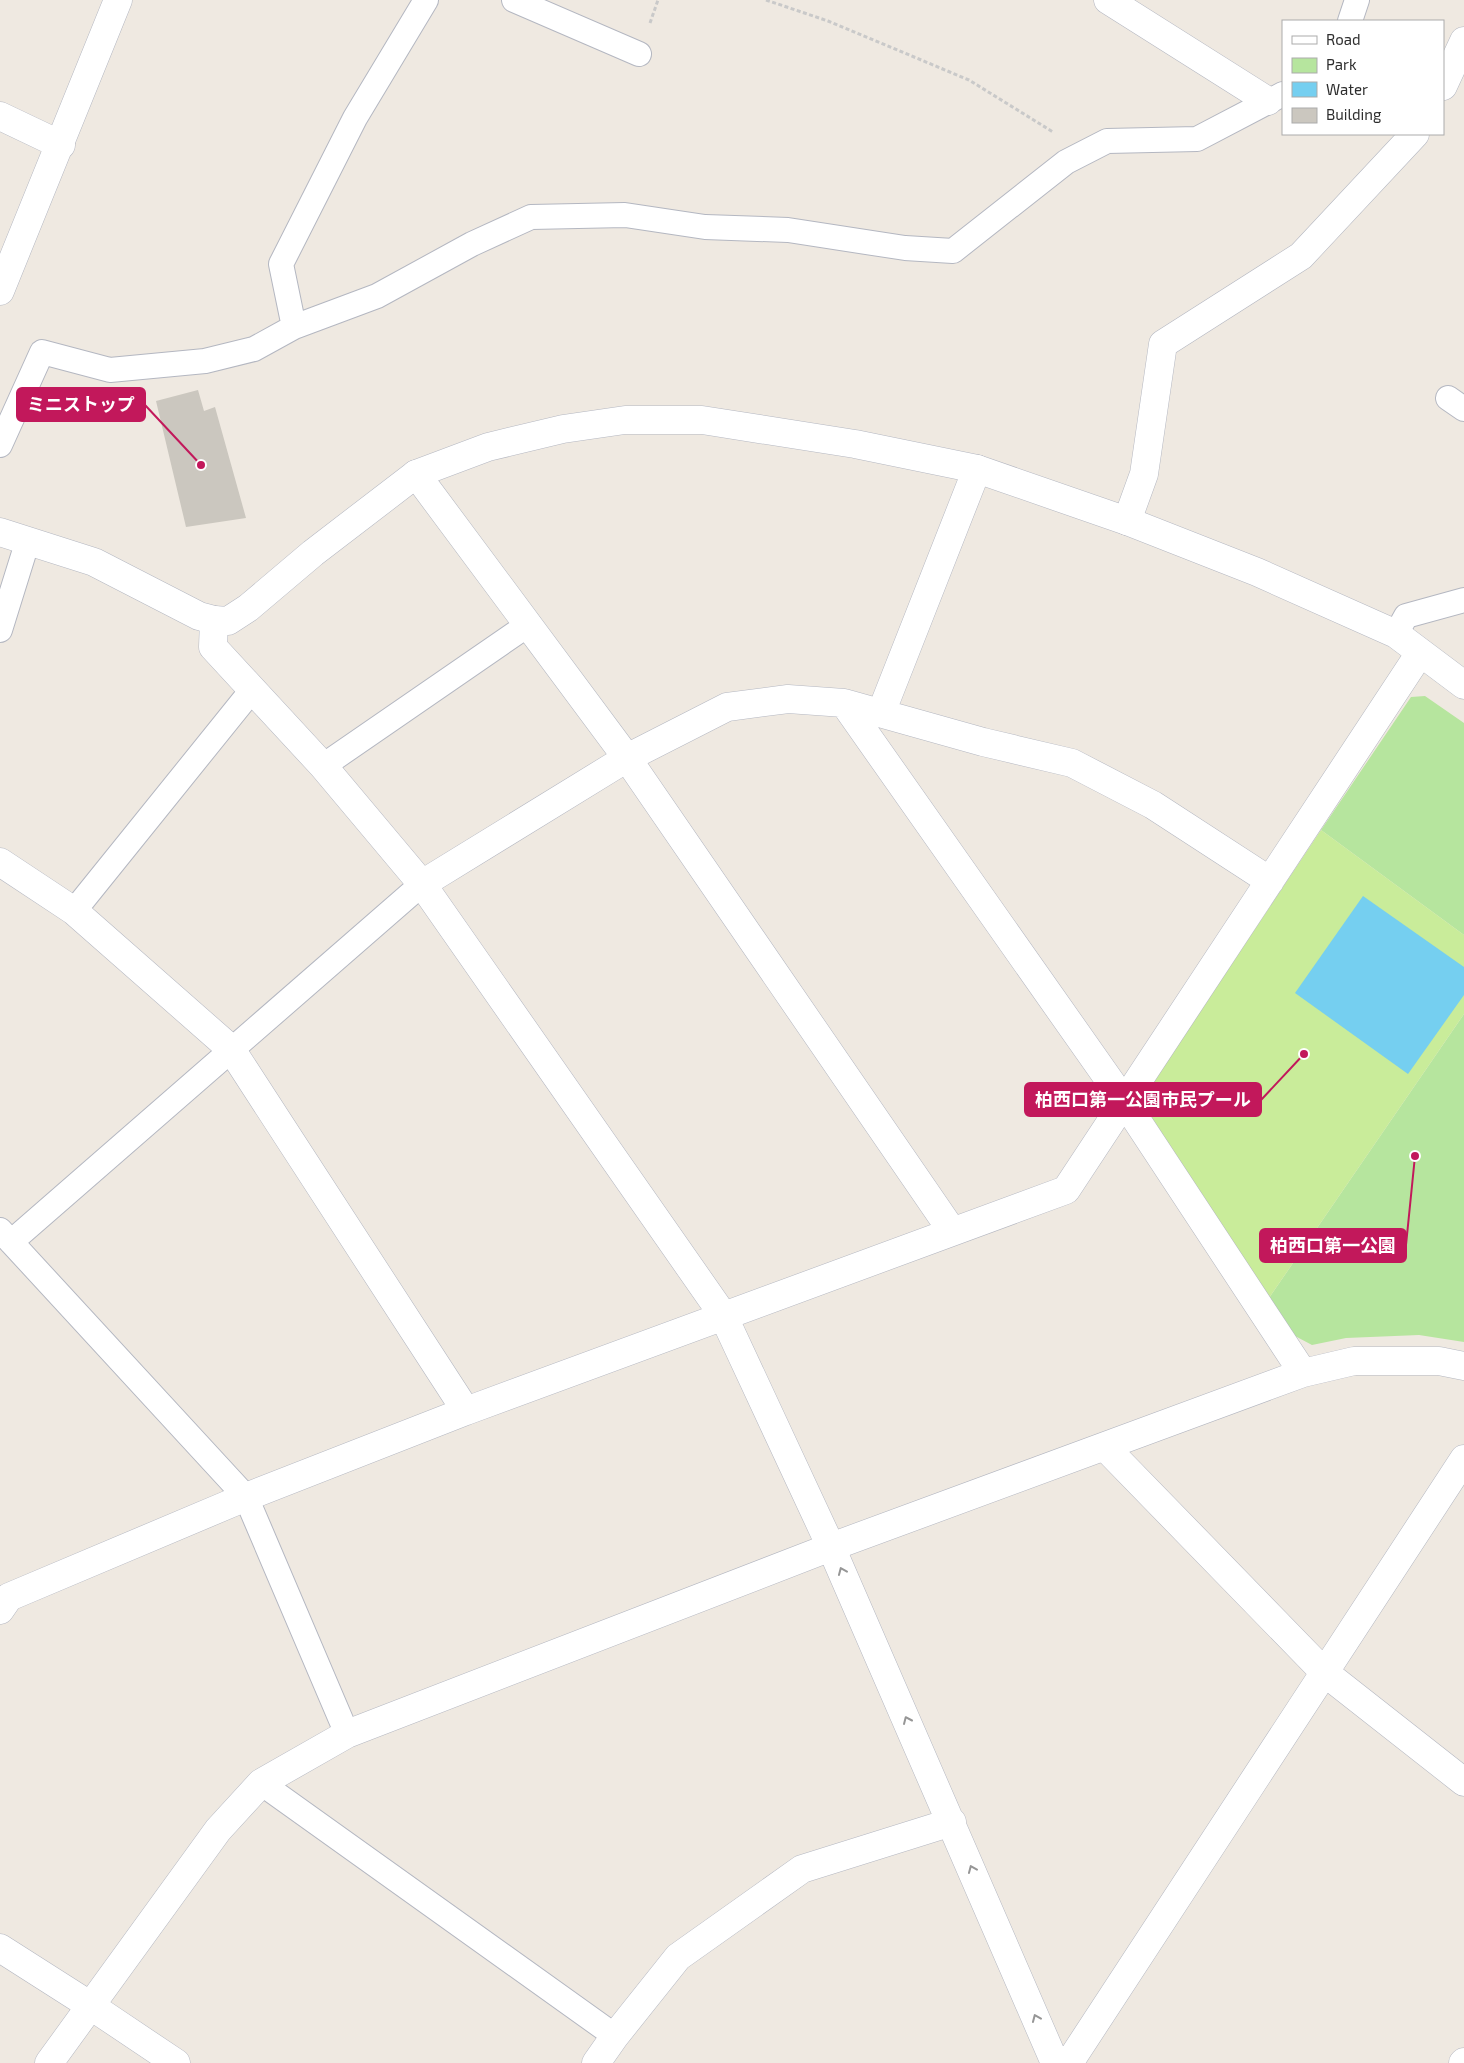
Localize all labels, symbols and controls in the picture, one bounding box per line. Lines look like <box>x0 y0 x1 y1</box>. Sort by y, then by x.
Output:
legend <box>1282 20 1444 135</box>
text: Road <box>1326 30 1361 48</box>
text: Park <box>1326 55 1357 73</box>
text: Water <box>1326 80 1368 98</box>
text: Building <box>1326 105 1382 123</box>
callout: ミニストップ <box>17 388 145 421</box>
text: ミニストップ <box>27 393 135 415</box>
callout: 柏西口第一公園市民プール <box>1025 1083 1261 1116</box>
text: 柏西口第一公園市民プール <box>1035 1088 1251 1110</box>
callout: 柏西口第一公園 <box>1260 1229 1406 1262</box>
text: 柏西口第一公園 <box>1270 1234 1396 1256</box>
one-way arrow <box>837 1567 848 1576</box>
one-way arrow <box>903 1716 914 1725</box>
one-way arrow <box>968 1865 979 1874</box>
one-way arrow <box>1032 2014 1043 2023</box>

